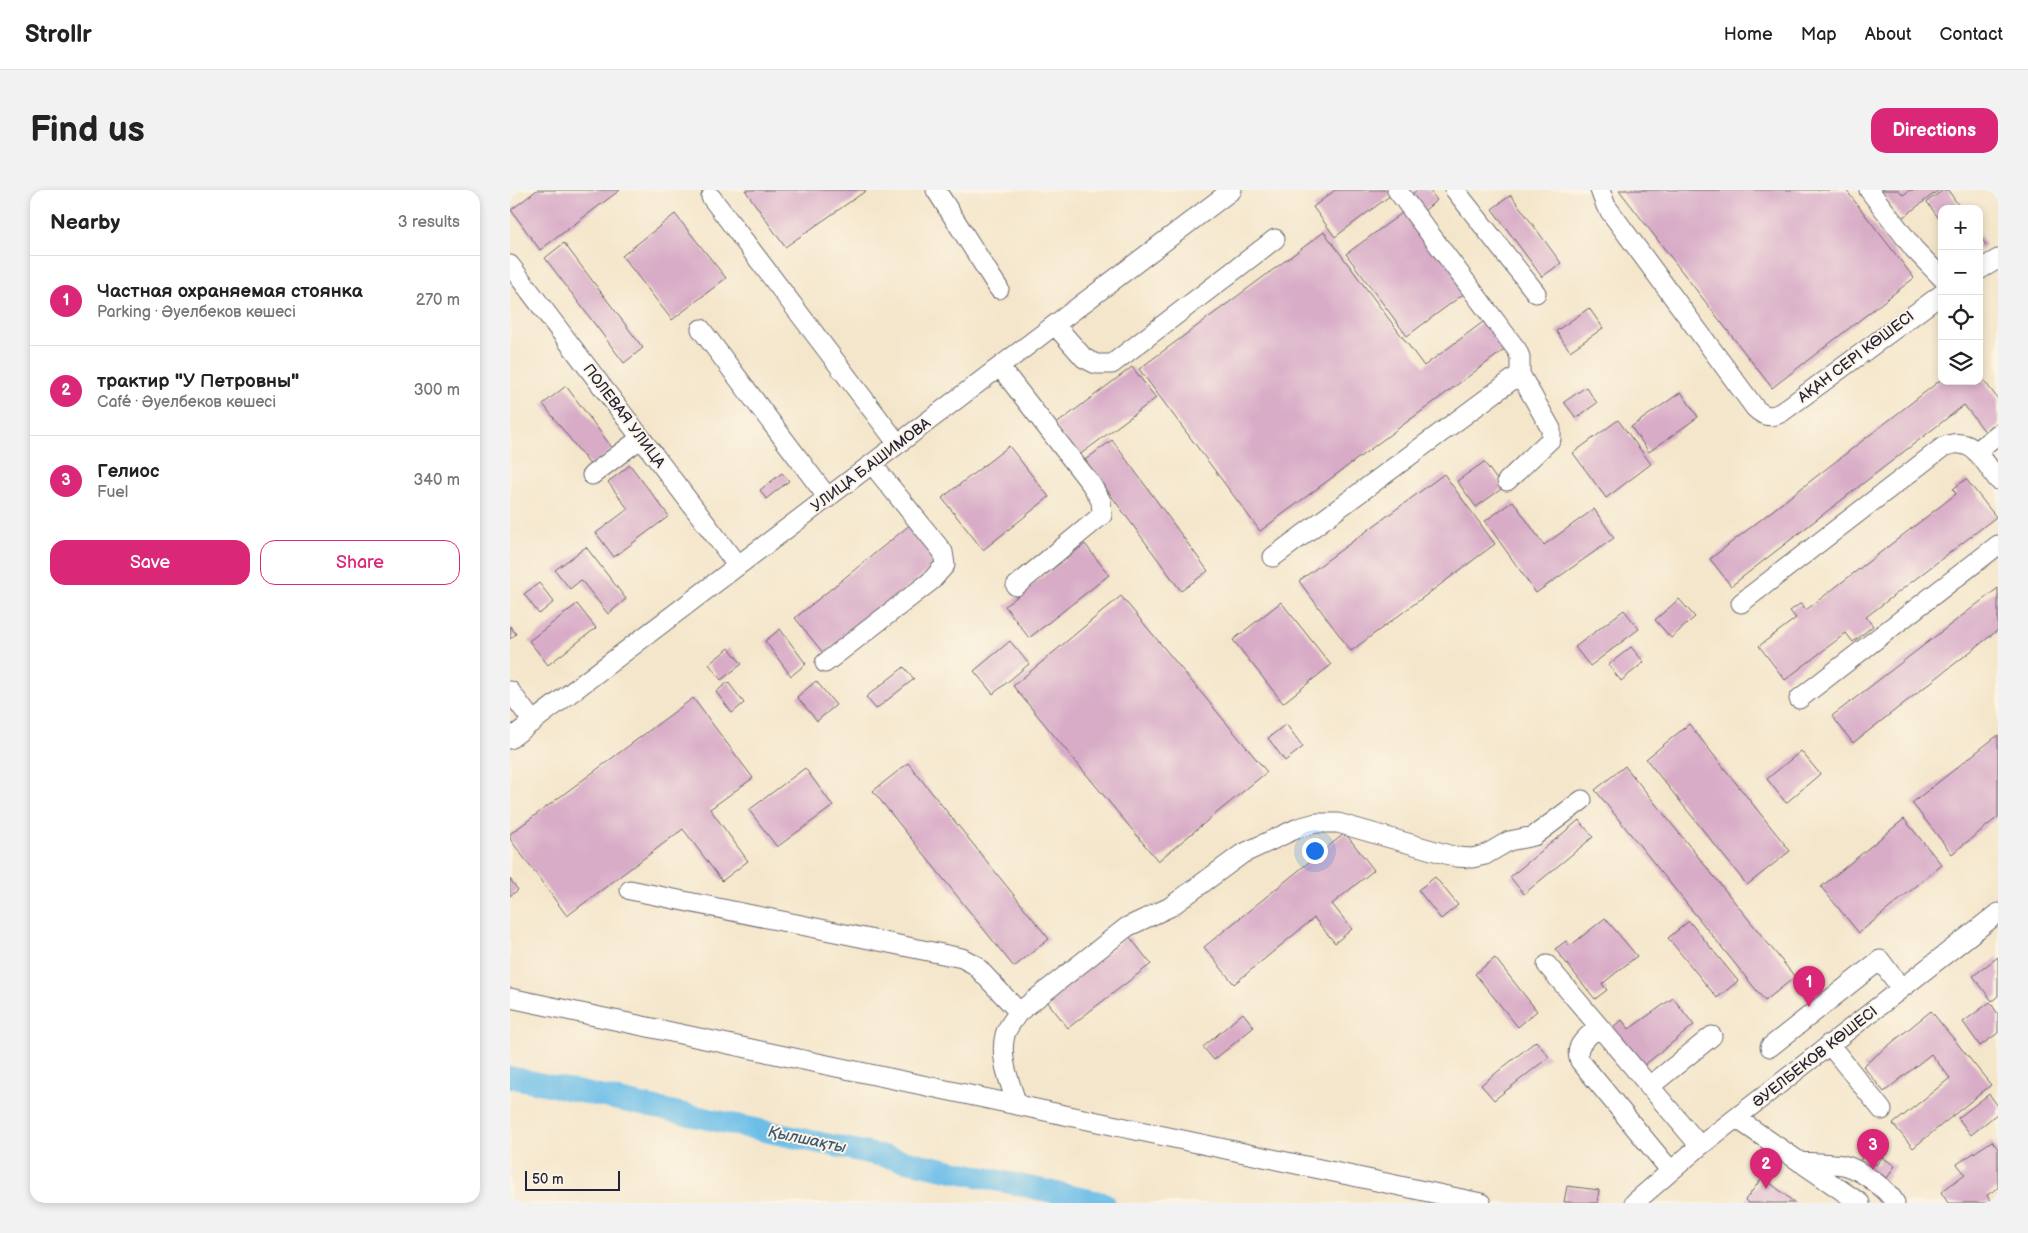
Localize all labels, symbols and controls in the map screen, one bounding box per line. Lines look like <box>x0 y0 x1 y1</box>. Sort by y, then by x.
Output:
text: Strollr <box>25 20 92 49</box>
text: Home <box>1724 24 1773 45</box>
text: Map <box>1801 24 1837 45</box>
text: About <box>1865 24 1912 45</box>
text: Contact <box>1940 24 2003 45</box>
button: Directions <box>1871 108 1998 153</box>
text: Find us <box>30 109 145 152</box>
map controls <box>1938 205 1983 385</box>
button: + <box>1938 205 1983 250</box>
text: Nearby <box>50 210 120 235</box>
text: 3 results <box>398 213 460 232</box>
button: − <box>1938 250 1983 295</box>
text: Частная охраняемая стоянка <box>97 280 363 303</box>
text: 1 <box>63 291 69 310</box>
text: 270 m <box>416 291 460 310</box>
button: locate <box>1938 295 1983 340</box>
text: Parking · Әуелбеков көшесі <box>97 303 296 322</box>
street label: АҚАН СЕРІ КӨШЕСІ <box>1793 307 1918 408</box>
button: layers <box>1938 340 1983 385</box>
street label: ПОЛЕВАЯ УЛИЦА <box>579 360 670 472</box>
text: трактир "У Петровны" <box>97 370 299 393</box>
text: 2 <box>61 381 71 400</box>
text: 300 m <box>414 381 460 400</box>
text: Café · Әуелбеков көшесі <box>97 393 276 412</box>
street label: УЛИЦА Б.АШИМОВА <box>807 413 935 516</box>
text: Гелиос <box>97 460 160 483</box>
text: 3 <box>61 471 71 490</box>
text: 340 m <box>413 471 460 490</box>
text: Fuel <box>97 483 128 502</box>
button: Save <box>50 540 250 585</box>
button: Share <box>260 540 460 585</box>
your location <box>1302 838 1328 864</box>
pin: 1 <box>1793 966 1825 1007</box>
street label: ӘУЕЛБЕКОВ КӨШЕСІ <box>1749 1002 1881 1112</box>
water label: Қылшақты <box>766 1122 848 1158</box>
pin: 3 <box>1857 1129 1889 1170</box>
pin: 2 <box>1750 1148 1782 1189</box>
scale bar <box>525 1168 620 1191</box>
text: 50 m <box>532 1171 564 1188</box>

